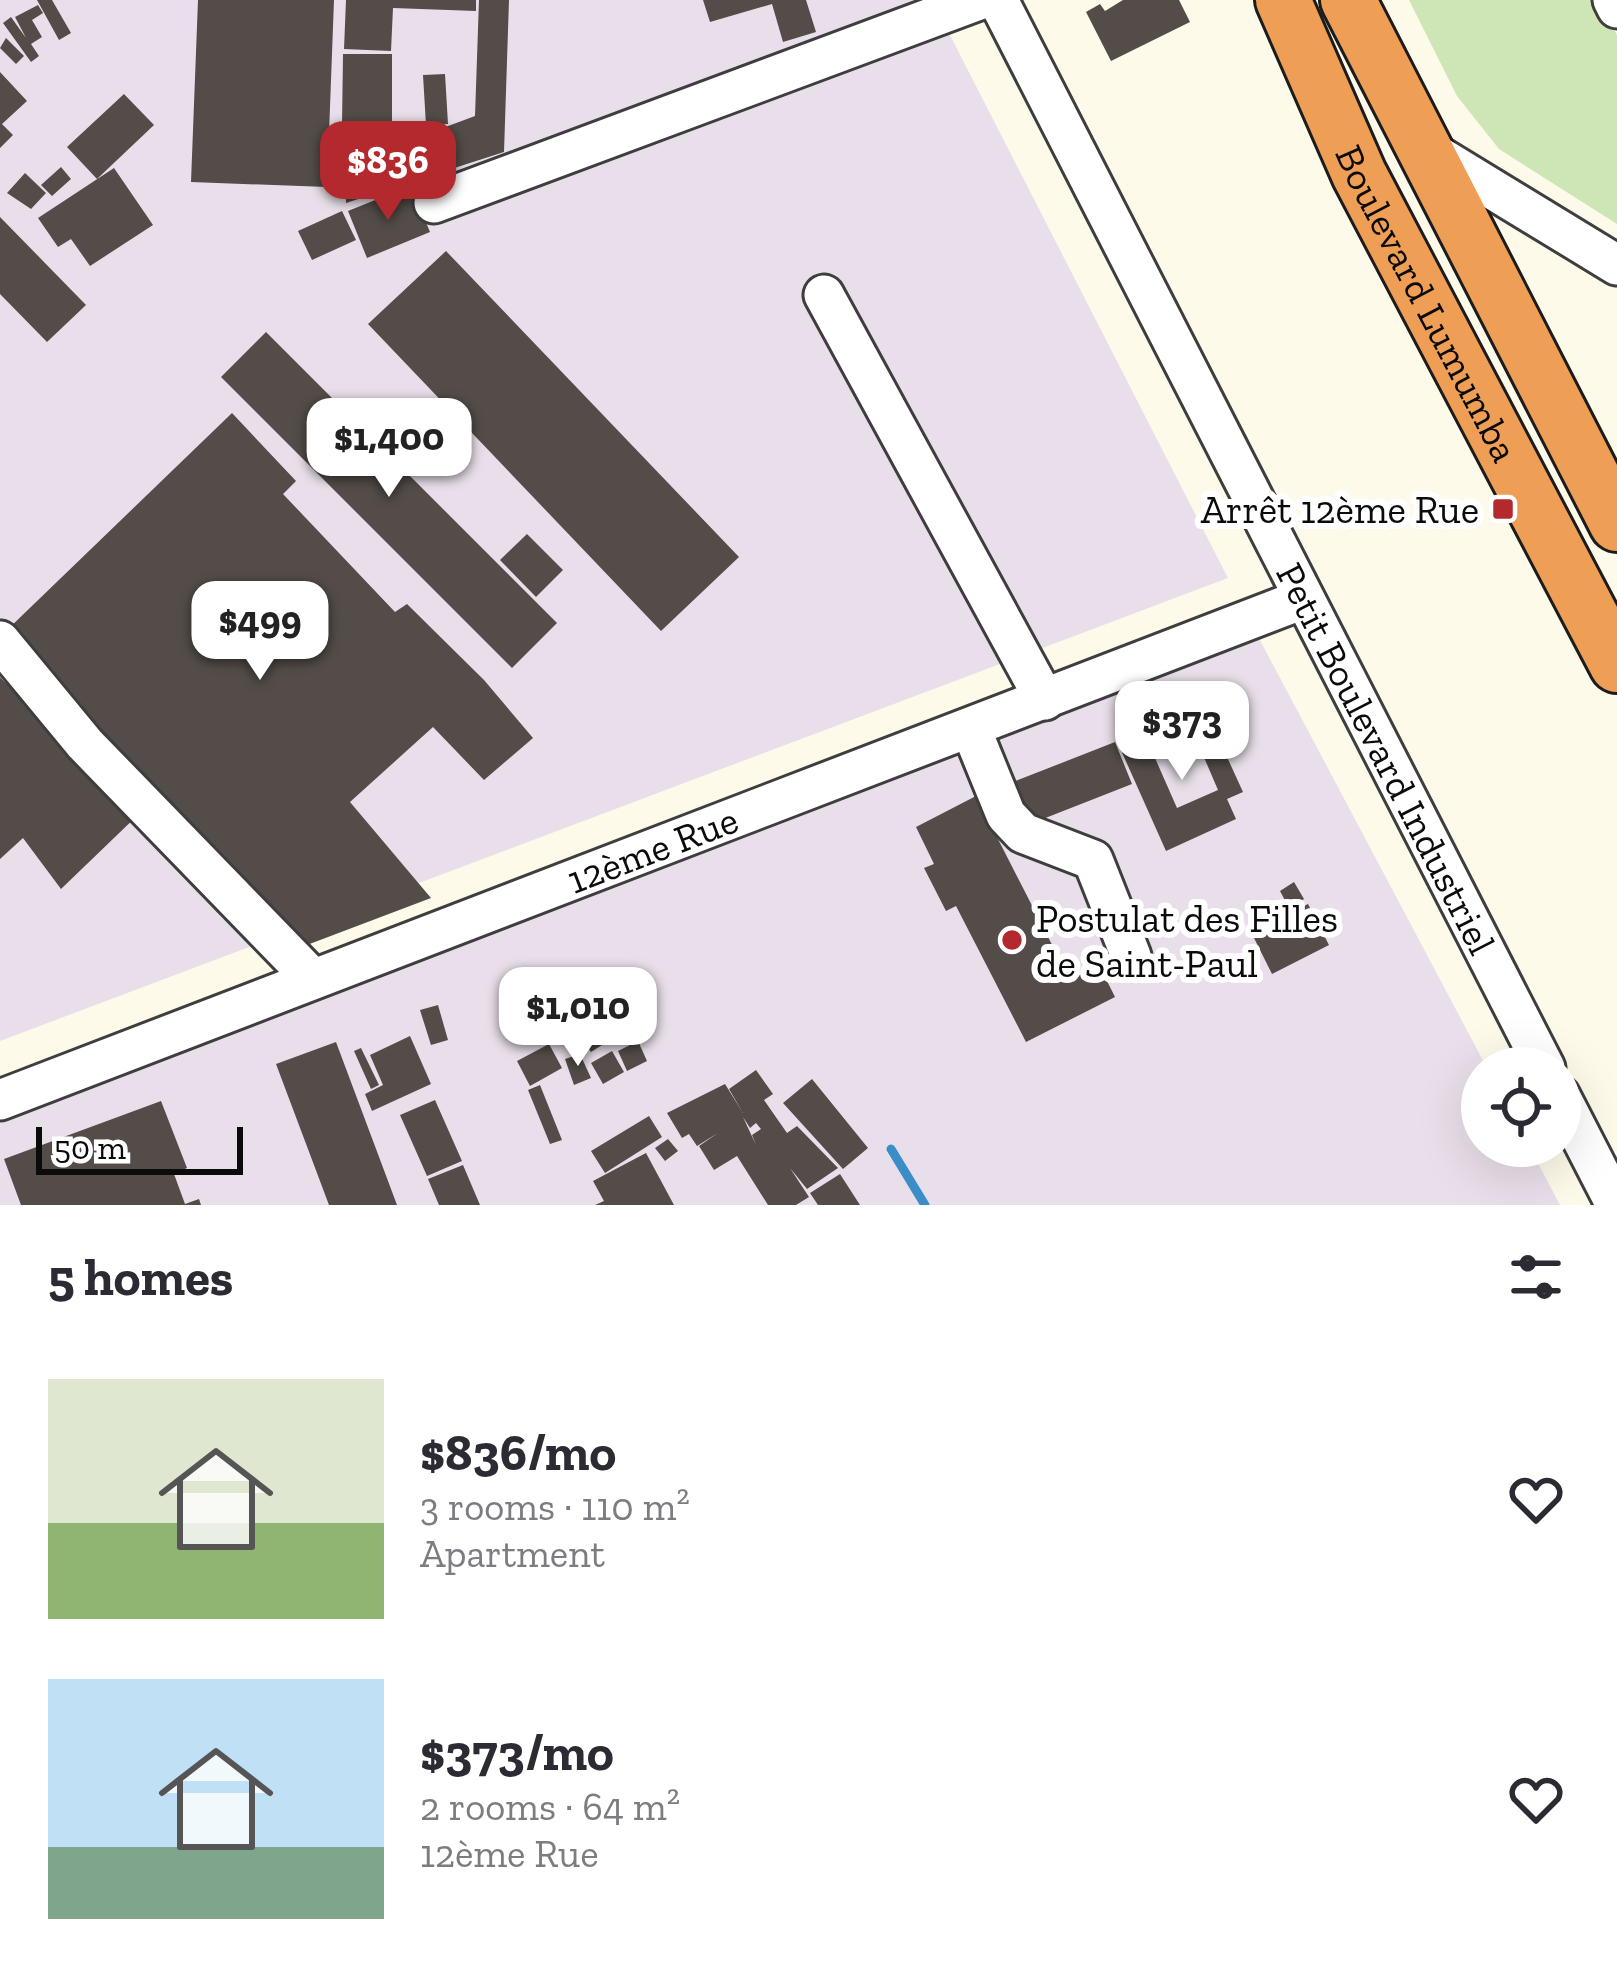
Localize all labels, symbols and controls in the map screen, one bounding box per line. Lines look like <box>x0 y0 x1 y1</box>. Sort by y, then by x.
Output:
pin: $836 <box>317 121 459 223</box>
text: $836 <box>347 136 429 183</box>
street label: Boulevard Lumumba <box>1325 138 1529 470</box>
pin: $1,400 <box>291 398 487 500</box>
text: $1,400 <box>334 413 444 460</box>
place label: Arrêt 12ème Rue <box>1201 486 1479 533</box>
marker: Arrêt 12ème Rue <box>1490 496 1516 522</box>
street label: Petit Boulevard Industriel <box>1266 555 1506 962</box>
pin: $499 <box>189 581 331 683</box>
text: $499 <box>218 596 302 643</box>
pin: $373 <box>1111 681 1253 783</box>
text: $373 <box>1142 696 1222 743</box>
street label: 12ème Rue <box>561 796 744 904</box>
place label: Postulat des Filles de Saint-Paul <box>1036 895 1338 987</box>
marker: Postulat des Filles de Saint-Paul <box>999 927 1025 953</box>
pin: $1,010 <box>480 967 676 1069</box>
text: $1,010 <box>526 982 630 1029</box>
map controls <box>1461 1047 1581 1167</box>
button: locate <box>1461 1047 1581 1167</box>
scale bar <box>36 1121 243 1174</box>
text: 50 m <box>54 1128 126 1167</box>
icon: filters <box>1503 1244 1569 1310</box>
text: 5 homes <box>48 1247 233 1308</box>
text: $836/mo <box>420 1422 616 1483</box>
icon: home <box>144 1427 288 1571</box>
icon: heart <box>1503 1466 1569 1532</box>
text: 3 rooms · 110 m² <box>420 1483 690 1530</box>
text: Apartment <box>420 1530 605 1577</box>
text: $373/mo <box>420 1722 614 1783</box>
icon: home <box>144 1727 288 1871</box>
icon: heart <box>1503 1766 1569 1832</box>
text: 2 rooms · 64 m² <box>420 1783 680 1830</box>
text: 12ème Rue <box>420 1830 599 1877</box>

